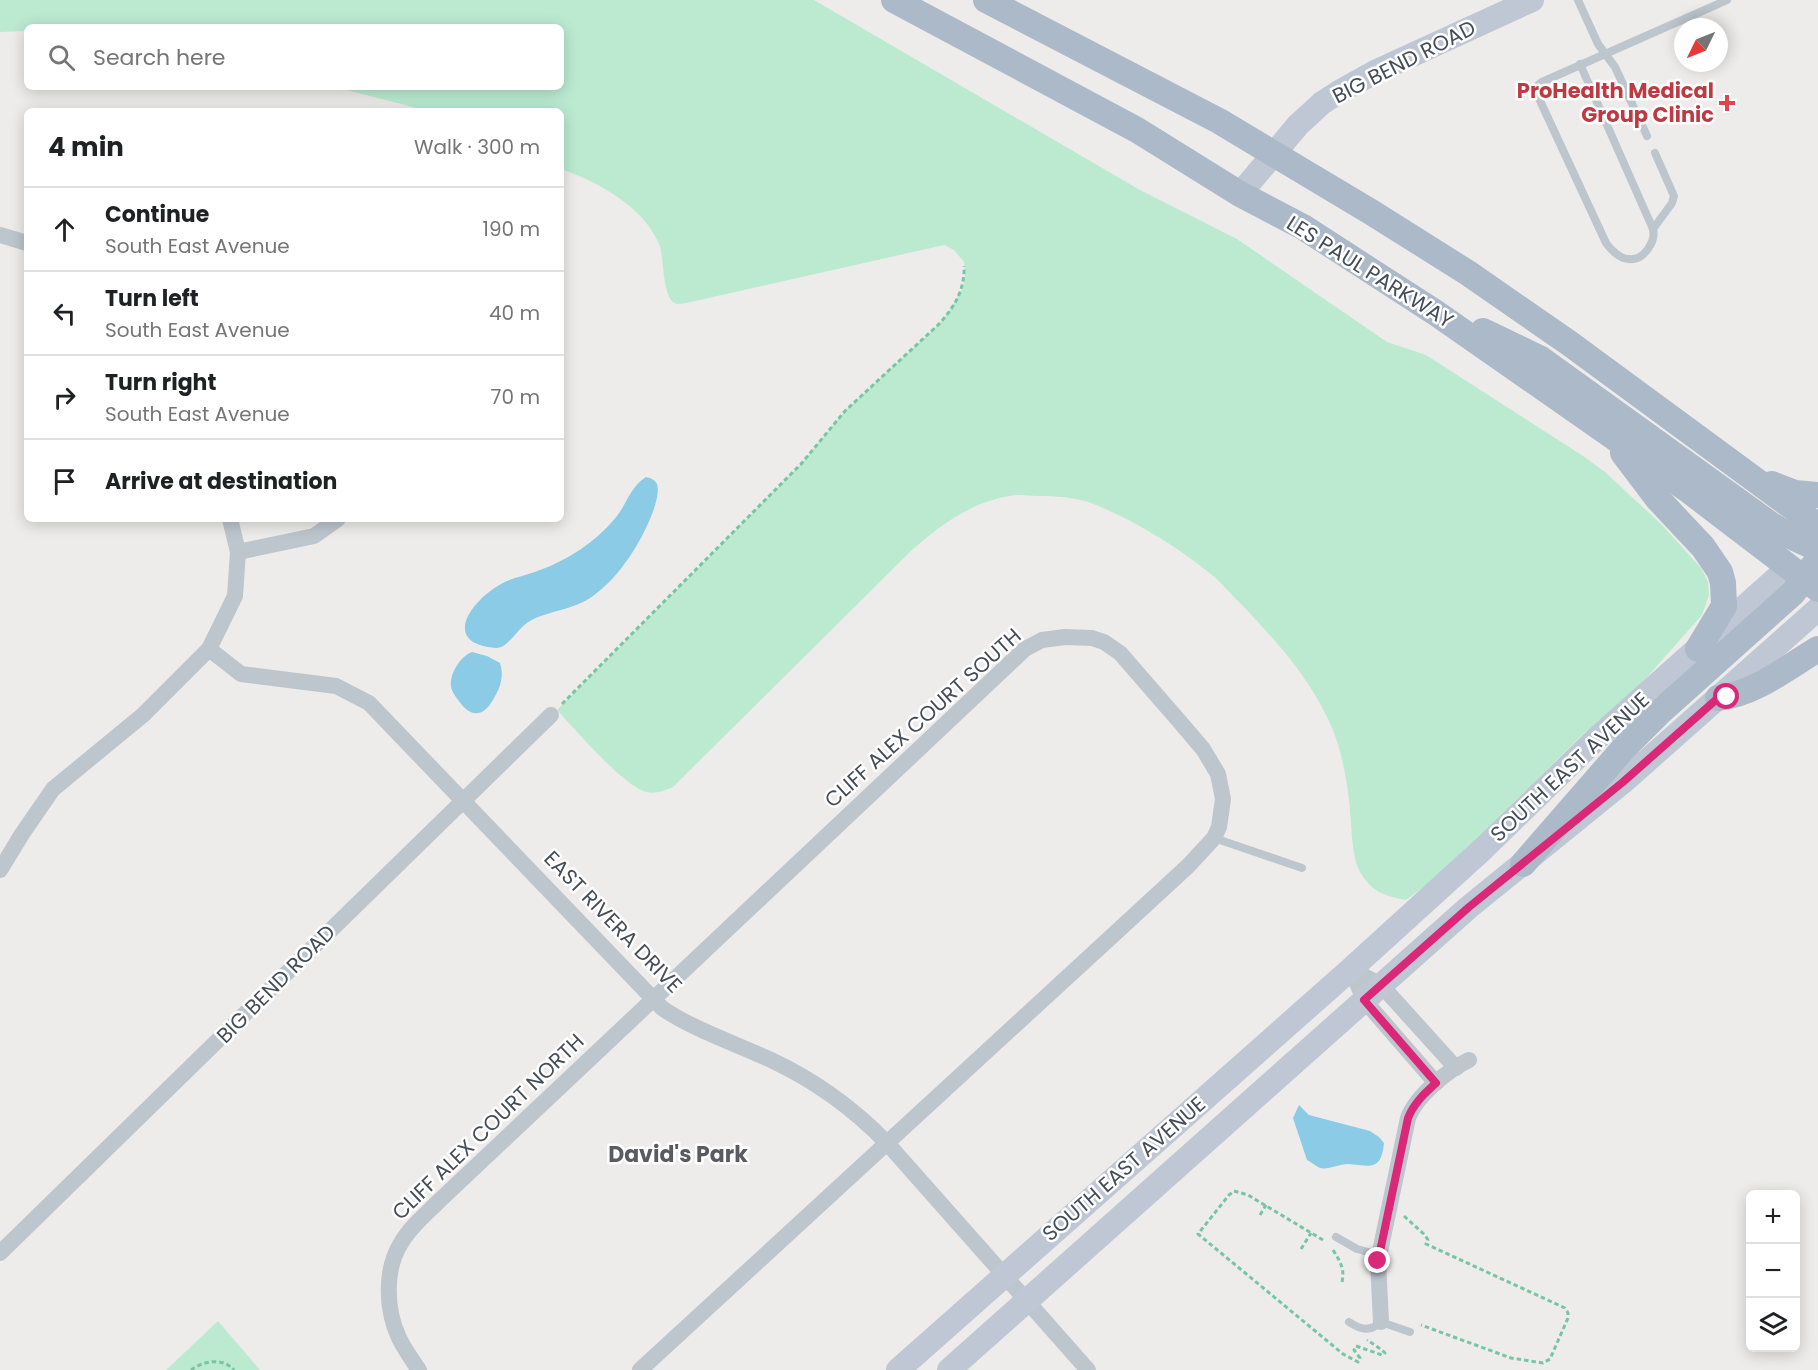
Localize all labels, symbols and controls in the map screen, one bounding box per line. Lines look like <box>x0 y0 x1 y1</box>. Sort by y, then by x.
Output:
street label: BIG BEND ROAD <box>1327 13 1480 110</box>
north arrow <box>1674 18 1728 72</box>
search box <box>24 24 564 90</box>
icon: search <box>45 41 78 74</box>
text: Search here <box>93 42 226 73</box>
place label: ProHealth Medical Group Clinic <box>1517 76 1714 129</box>
marker: ProHealth Medical Group Clinic <box>1718 94 1736 112</box>
text: 4 min <box>48 129 124 165</box>
text: Walk · 300 m <box>414 133 540 161</box>
text: Continue <box>105 199 209 230</box>
street label: LES PAUL PARKWAY <box>1281 209 1459 335</box>
icon: ahead <box>48 213 81 246</box>
text: 190 m <box>483 215 540 243</box>
text: South East Avenue <box>105 232 290 260</box>
text: Turn left <box>105 283 199 314</box>
icon: left <box>48 297 81 330</box>
text: 40 m <box>489 299 540 327</box>
text: South East Avenue <box>105 316 290 344</box>
text: Turn right <box>105 367 216 398</box>
icon: right <box>48 381 81 414</box>
text: 70 m <box>491 383 540 411</box>
text: South East Avenue <box>105 400 290 428</box>
icon: arrive <box>48 465 81 498</box>
text: Arrive at destination <box>105 466 337 497</box>
street label: CLIFF ALEX COURT SOUTH <box>818 621 1027 814</box>
route start <box>1713 683 1739 709</box>
street label: SOUTH EAST AVENUE <box>1484 685 1655 848</box>
street label: EAST RIVERA DRIVE <box>538 844 689 999</box>
street label: BIG BEND ROAD <box>210 918 341 1049</box>
street label: CLIFF ALEX COURT NORTH <box>385 1027 590 1226</box>
street label: SOUTH EAST AVENUE <box>1036 1090 1212 1248</box>
district label: David's Park <box>608 1139 748 1170</box>
map controls <box>1746 1190 1800 1352</box>
button: + <box>1746 1190 1800 1244</box>
button: − <box>1746 1244 1800 1298</box>
route end <box>1364 1247 1390 1273</box>
button: layers <box>1746 1298 1800 1352</box>

